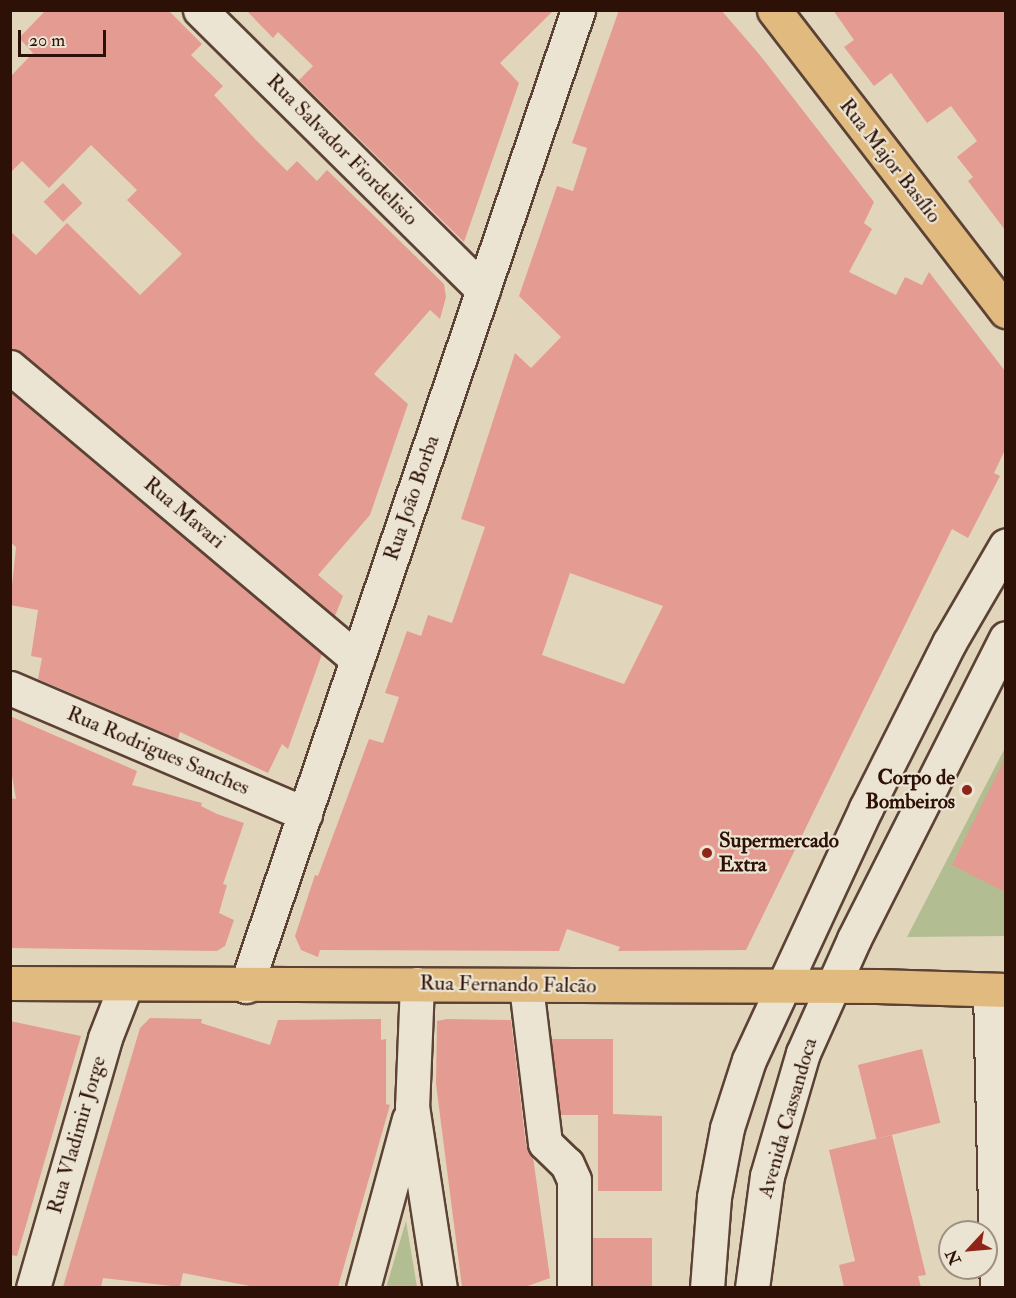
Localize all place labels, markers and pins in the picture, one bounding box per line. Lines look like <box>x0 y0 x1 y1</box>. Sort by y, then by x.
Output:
place label: Corpo de Bombeiros <box>865 765 955 815</box>
marker: Corpo de Bombeiros <box>960 783 974 797</box>
place label: Supermercado Extra <box>719 828 839 878</box>
marker: Supermercado Extra <box>700 846 714 860</box>

